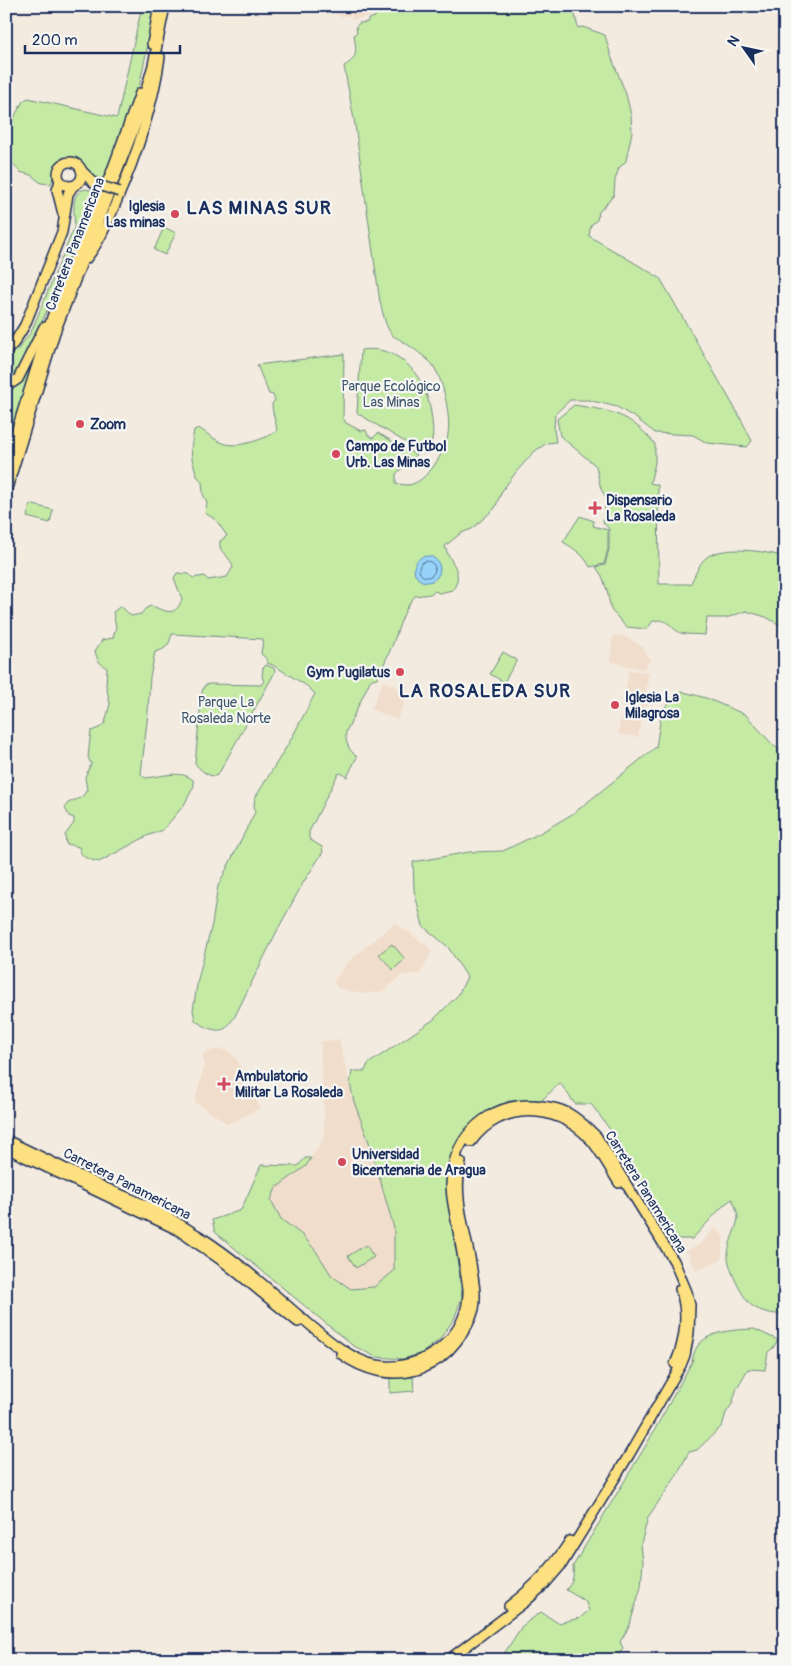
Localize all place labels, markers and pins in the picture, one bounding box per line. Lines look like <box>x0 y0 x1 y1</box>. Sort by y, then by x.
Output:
place label: Iglesia Las minas <box>106 198 166 231</box>
marker: Iglesia Las minas <box>169 208 181 220</box>
place label: Zoom <box>90 416 127 433</box>
marker: Zoom <box>74 418 86 430</box>
place label: Campo de Futbol Urb. Las Minas <box>346 438 447 471</box>
marker: Campo de Futbol Urb. Las Minas <box>330 448 342 460</box>
place label: Dispensario La Rosaleda <box>606 492 676 525</box>
marker: Dispensario La Rosaleda <box>588 501 602 515</box>
place label: Gym Pugilatus <box>307 664 391 681</box>
marker: Gym Pugilatus <box>394 666 406 678</box>
place label: Iglesia La Milagrosa <box>625 689 680 722</box>
marker: Iglesia La Milagrosa <box>609 699 621 711</box>
place label: Ambulatorio Militar La Rosaleda <box>235 1068 344 1101</box>
marker: Ambulatorio Militar La Rosaleda <box>217 1077 231 1091</box>
place label: Universidad Bicentenaria de Aragua <box>352 1146 486 1179</box>
marker: Universidad Bicentenaria de Aragua <box>336 1156 348 1168</box>

